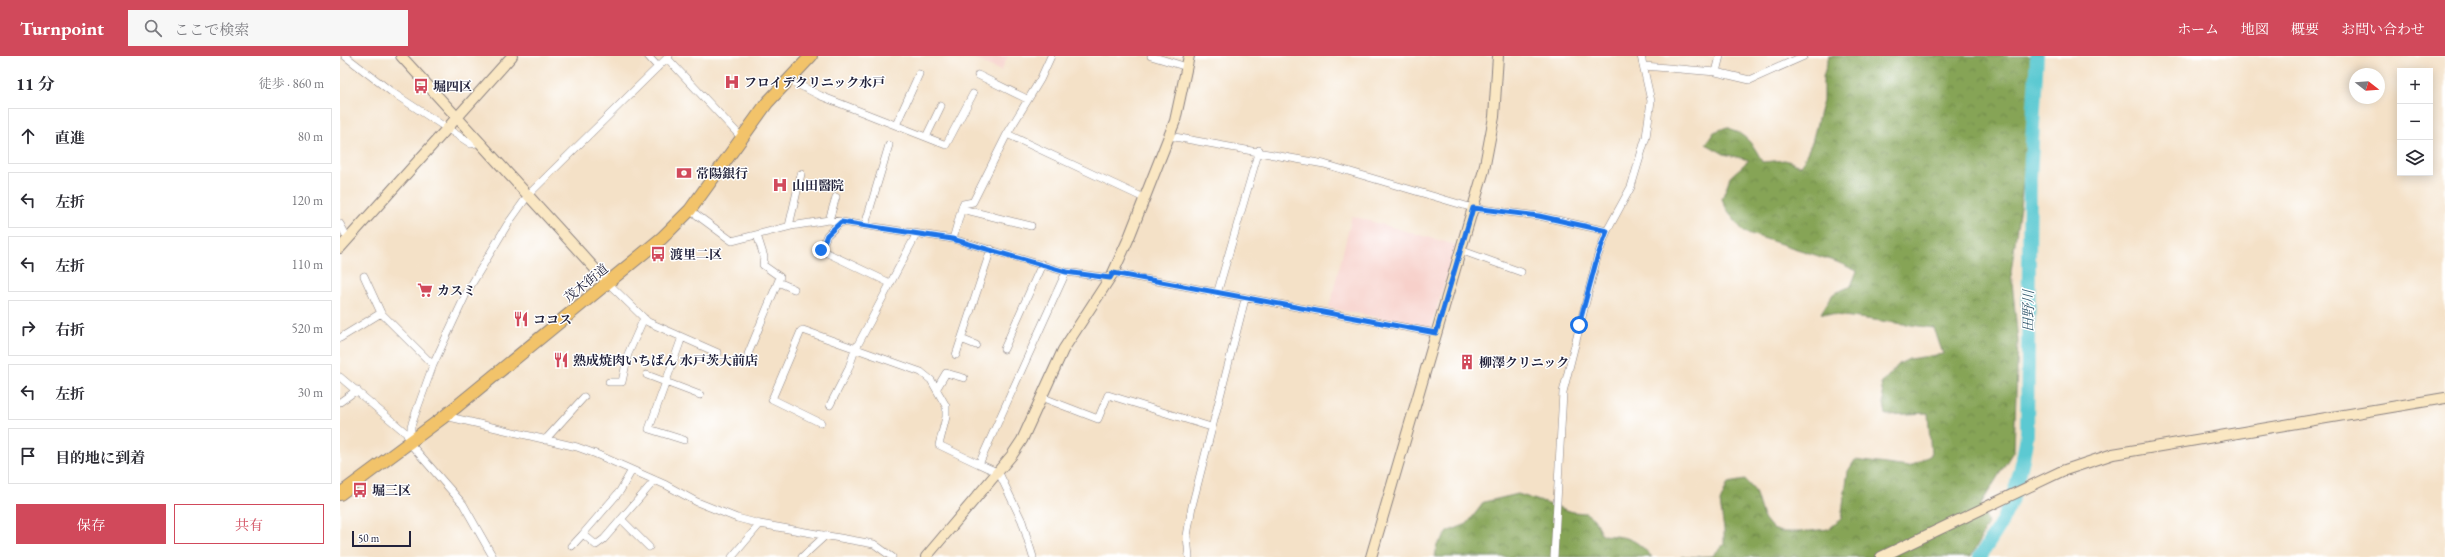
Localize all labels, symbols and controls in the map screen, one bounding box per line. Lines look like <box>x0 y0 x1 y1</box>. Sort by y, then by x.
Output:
search box <box>128 10 408 46</box>
text: Turnpoint <box>20 16 104 41</box>
icon: search <box>142 17 164 39</box>
text: ここで検索 <box>174 20 249 39</box>
text: ホーム <box>2177 20 2219 38</box>
text: 地図 <box>2241 20 2269 38</box>
text: 概要 <box>2291 20 2319 38</box>
text: お問い合わせ <box>2341 20 2425 38</box>
north arrow <box>2349 68 2385 104</box>
map controls <box>2397 68 2433 176</box>
button: + <box>2397 68 2433 104</box>
text: 11 分 <box>16 73 55 95</box>
hospital icon: フロイデクリニック水戸 <box>723 73 741 91</box>
place label: フロイデクリニック水戸 <box>744 74 885 91</box>
text: 徒歩 · 860 m <box>259 75 324 92</box>
bus stop icon: 堀四区 <box>412 77 430 95</box>
place label: 堀四区 <box>433 78 472 95</box>
button: − <box>2397 104 2433 140</box>
icon: ahead <box>17 125 39 147</box>
text: 直進 <box>55 128 85 147</box>
text: 80 m <box>298 128 323 145</box>
button: layers <box>2397 140 2433 176</box>
bank icon: 常陽銀行 <box>675 164 693 182</box>
place label: 常陽銀行 <box>696 165 748 182</box>
hospital icon: 山田醫院 <box>771 176 789 194</box>
place label: 山田醫院 <box>792 177 844 194</box>
icon: left <box>17 189 39 211</box>
text: 左折 <box>55 192 85 211</box>
text: 120 m <box>292 192 323 209</box>
route end <box>812 241 830 259</box>
bus stop icon: 渡里二区 <box>649 245 667 263</box>
place label: 渡里二区 <box>670 246 722 263</box>
icon: left <box>17 253 39 275</box>
text: 左折 <box>55 256 85 275</box>
text: 110 m <box>292 256 323 273</box>
street label: 茂木街道 <box>560 260 612 306</box>
supermarket icon: カスミ <box>416 281 434 299</box>
place label: カスミ <box>437 282 476 299</box>
water label: 田野川 <box>2019 288 2037 332</box>
restaurant icon: ココス <box>512 310 530 328</box>
place label: ココス <box>533 311 572 328</box>
route start <box>1570 316 1588 334</box>
icon: right <box>17 317 39 339</box>
text: 右折 <box>55 320 85 339</box>
text: 520 m <box>292 320 323 337</box>
restaurant icon: 熟成焼肉いちばん 水戸茨大前店 <box>552 351 570 369</box>
place label: 熟成焼肉いちばん 水戸茨大前店 <box>573 352 758 369</box>
building icon: 柳澤クリニック <box>1458 353 1476 371</box>
place label: 柳澤クリニック <box>1479 354 1569 371</box>
icon: left <box>17 381 39 403</box>
text: 左折 <box>55 384 85 403</box>
text: 30 m <box>298 384 323 401</box>
icon: arrive <box>17 445 39 467</box>
text: 目的地に到着 <box>55 448 145 467</box>
bus stop icon: 堀三区 <box>351 481 369 499</box>
place label: 堀三区 <box>372 482 411 499</box>
button: 保存 <box>16 504 166 544</box>
button: 共有 <box>174 504 324 544</box>
scale bar <box>352 529 411 548</box>
text: 50 m <box>358 531 379 545</box>

